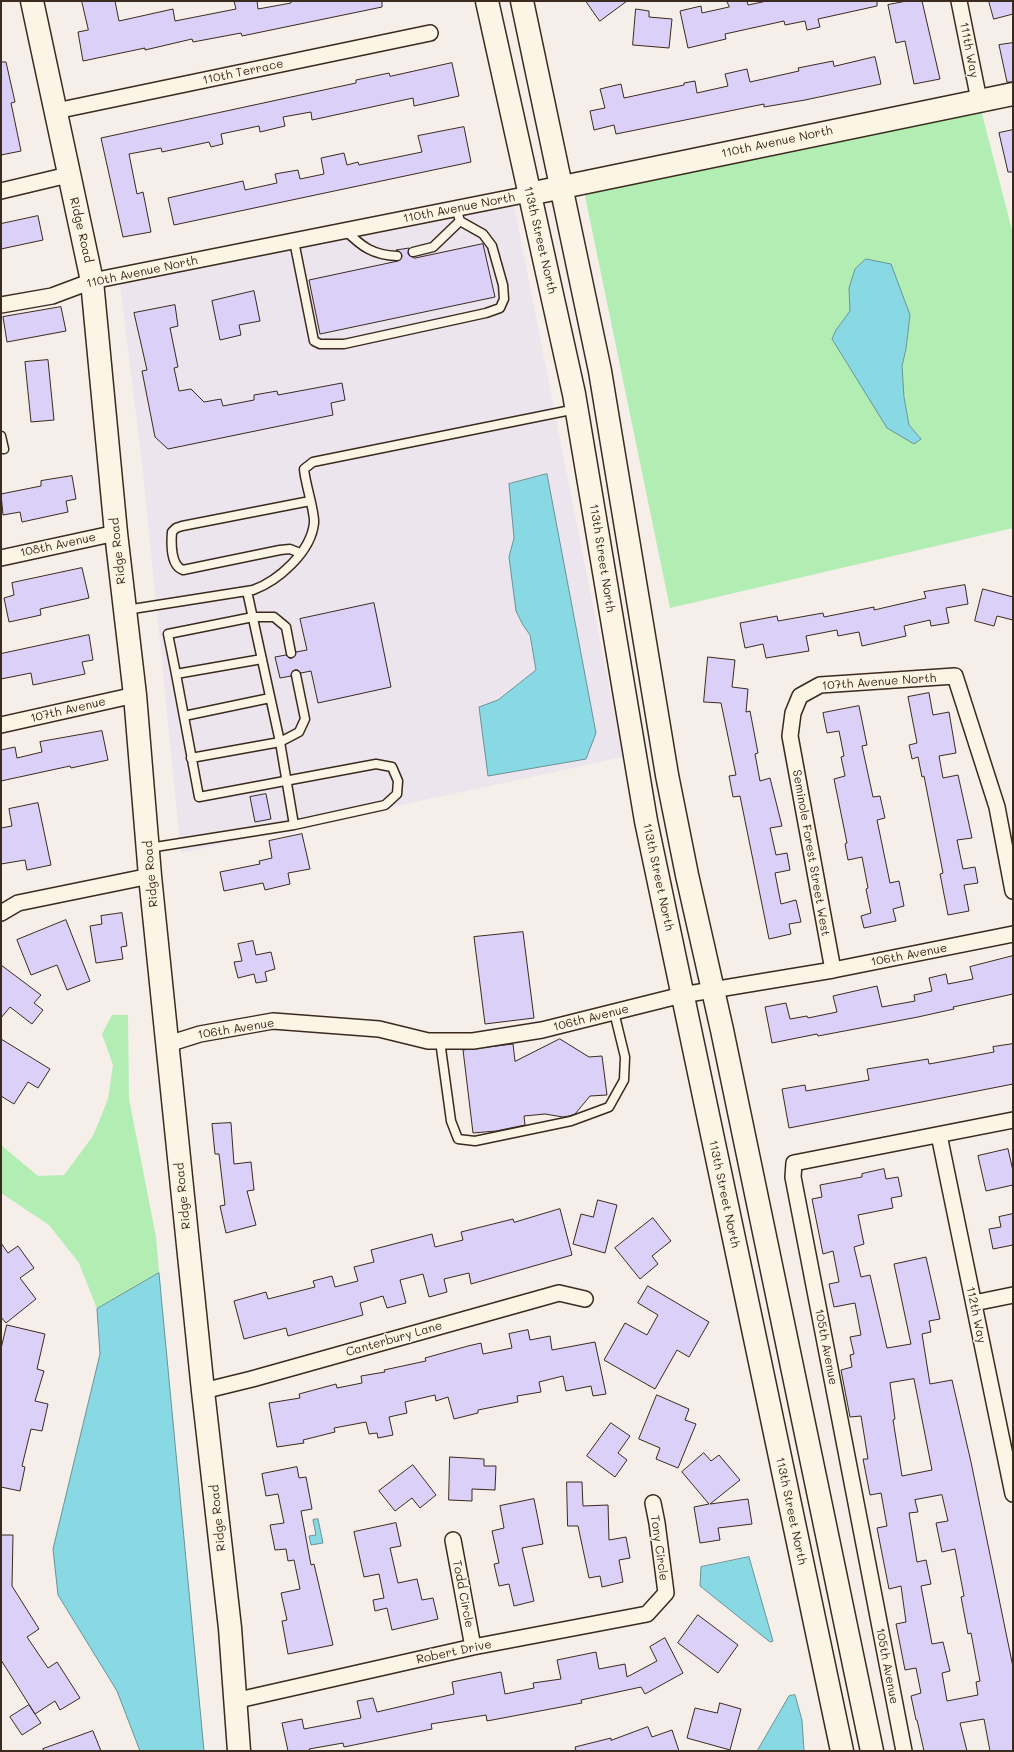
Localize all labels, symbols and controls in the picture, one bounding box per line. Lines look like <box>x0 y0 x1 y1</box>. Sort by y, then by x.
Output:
street label: 111th Way <box>957 21 981 79</box>
street label: 110th Terrace <box>201 56 285 88</box>
street label: 110th Avenue North <box>720 123 834 161</box>
street label: 113th Street North <box>521 185 559 295</box>
street label: 110th Avenue North <box>402 190 516 226</box>
street label: Ridge Road <box>66 196 96 264</box>
street label: 110th Avenue North <box>85 253 199 291</box>
street label: 113th Street North <box>586 503 618 613</box>
street label: Ridge Road <box>107 517 129 585</box>
street label: 108th Avenue <box>19 530 97 560</box>
street label: 107th Avenue North <box>821 671 937 693</box>
street label: 107th Avenue <box>29 694 107 726</box>
street label: Seminole Forest Street West <box>789 769 833 937</box>
street label: 113th Street North <box>640 822 676 932</box>
street label: Ridge Road <box>141 840 161 908</box>
street label: 106th Avenue <box>870 941 948 969</box>
street label: 106th Avenue <box>552 1002 630 1034</box>
street label: 106th Avenue <box>197 1016 275 1042</box>
street label: 113th Street North <box>706 1139 742 1249</box>
street label: Ridge Road <box>172 1162 194 1230</box>
street label: 112th Way <box>963 1285 989 1345</box>
street label: 105th Avenue <box>812 1308 840 1386</box>
street label: Canterbury Lane <box>344 1318 444 1360</box>
street label: 113th Street North <box>773 1456 809 1566</box>
street label: Ridge Road <box>207 1484 229 1552</box>
street label: Tony Circle <box>647 1514 671 1582</box>
street label: Todd Circle <box>449 1559 477 1629</box>
street label: 105th Avenue <box>873 1627 901 1705</box>
street label: Robert Drive <box>415 1637 493 1667</box>

